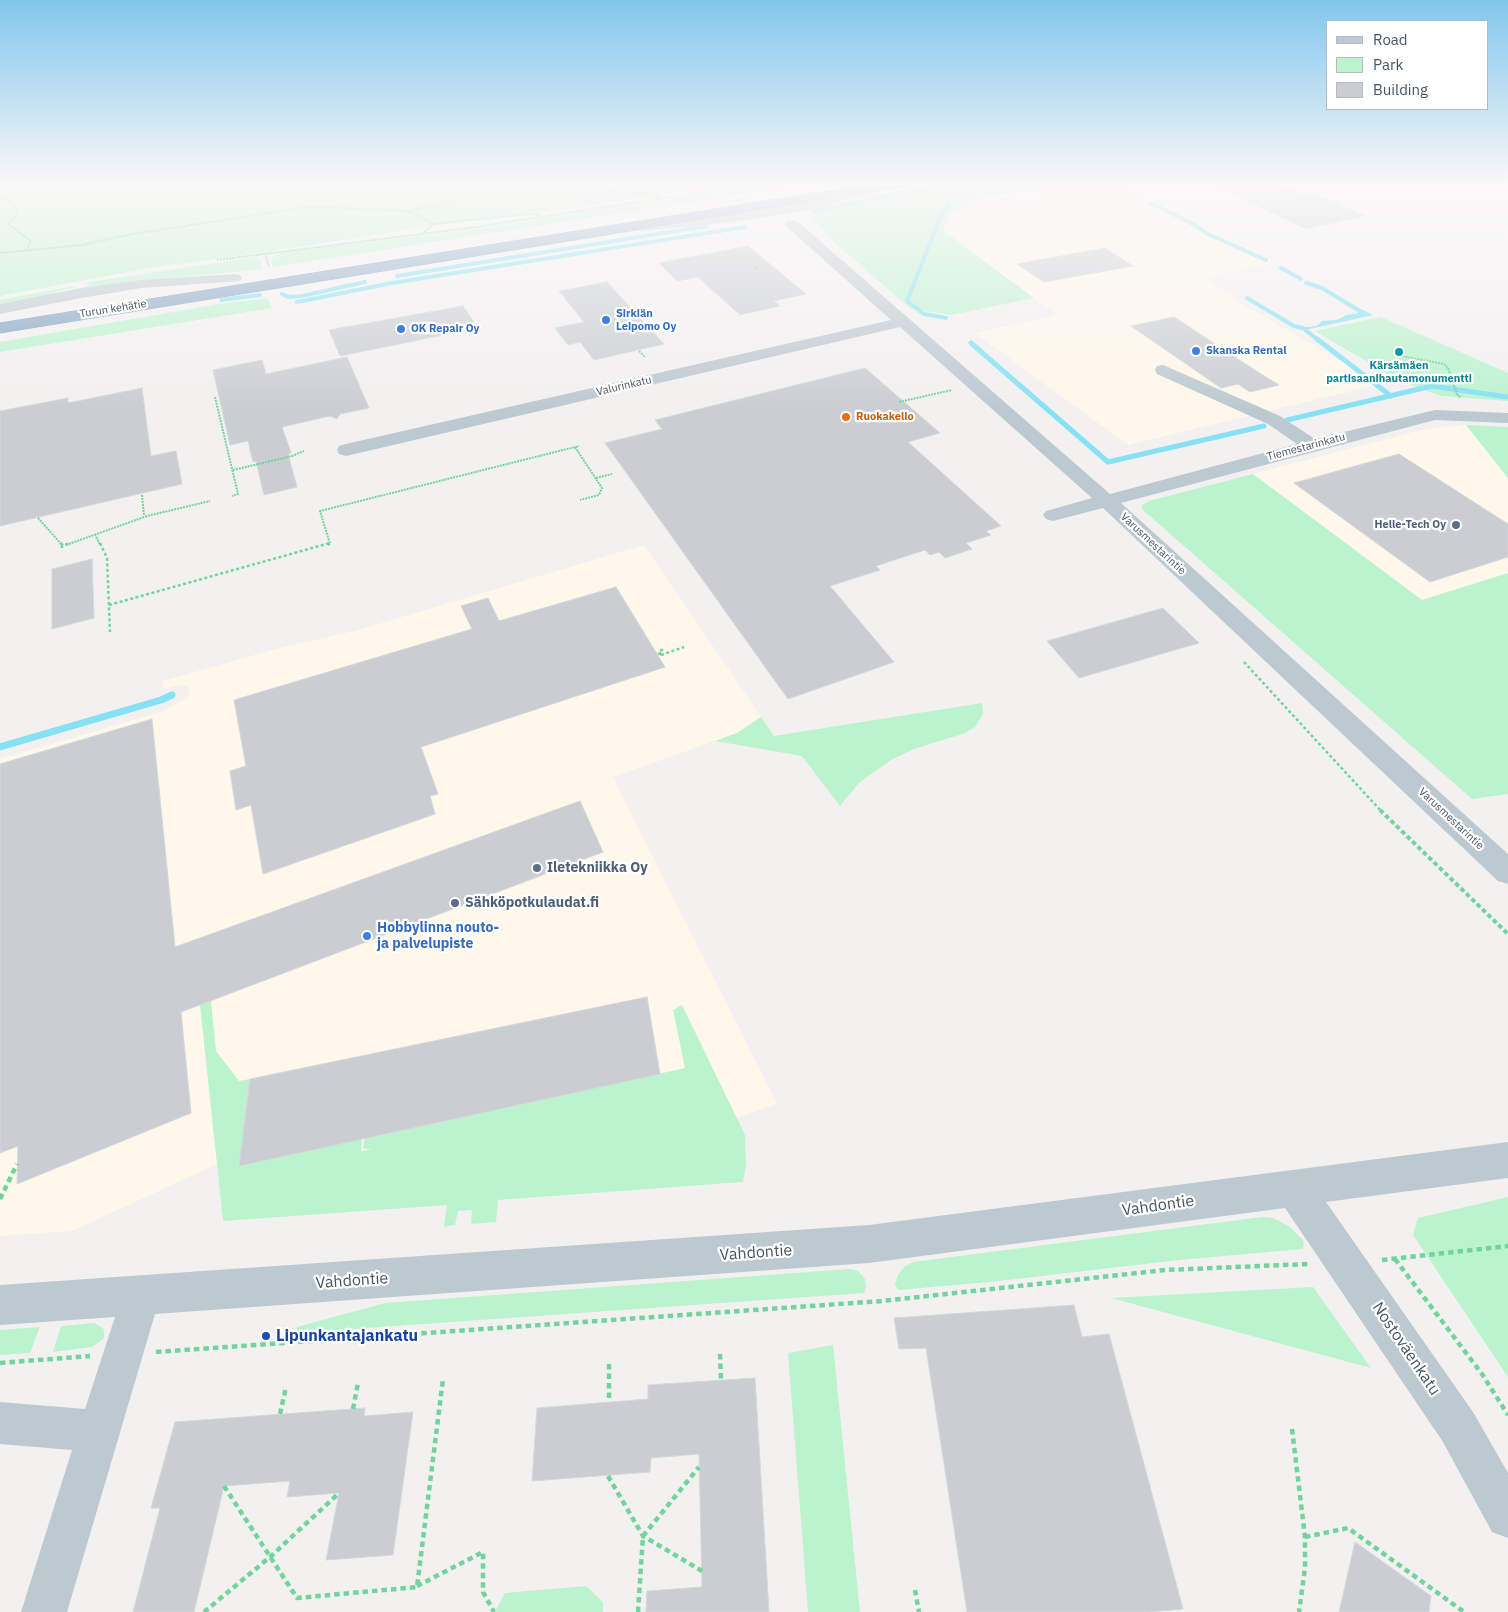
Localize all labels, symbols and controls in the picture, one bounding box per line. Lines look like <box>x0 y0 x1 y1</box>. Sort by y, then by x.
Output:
legend <box>1326 20 1488 110</box>
text: Road <box>1373 30 1408 49</box>
text: Park <box>1373 55 1403 74</box>
text: Building <box>1373 80 1428 99</box>
street label: Turun kehätie <box>79 297 147 321</box>
place label: Sirkiän Leipomo Oy <box>616 307 676 333</box>
marker: Sirkiän Leipomo Oy <box>600 314 612 326</box>
place label: OK Repair Oy <box>411 322 479 336</box>
marker: OK Repair Oy <box>395 323 407 335</box>
place label: Skanska Rental <box>1206 344 1287 358</box>
marker: Skanska Rental <box>1190 345 1202 357</box>
marker: Kärsämäen partisaanihautamonumentti <box>1393 346 1405 358</box>
place label: Kärsämäen partisaanihautamonumentti <box>1326 359 1472 385</box>
street label: Valurinkatu <box>595 373 653 399</box>
place label: Ruokakello <box>856 410 914 424</box>
marker: Ruokakello <box>840 411 852 423</box>
street label: Tiemestarinkatu <box>1265 430 1347 464</box>
street label: Varusmestarintie <box>1118 510 1188 578</box>
place label: Helle-Tech Oy <box>1375 518 1446 532</box>
marker: Helle-Tech Oy <box>1450 519 1462 531</box>
street label: Varusmestarintie <box>1416 785 1486 853</box>
place label: Iletekniikka Oy <box>547 860 648 876</box>
marker: Iletekniikka Oy <box>531 862 543 874</box>
place label: Sähköpotkulaudat.fi <box>465 895 599 911</box>
marker: Sähköpotkulaudat.fi <box>449 897 461 909</box>
place label: Hobbylinna nouto- ja palvelupiste <box>377 920 499 952</box>
marker: Hobbylinna nouto- ja palvelupiste <box>361 930 373 942</box>
street label: Vahdontie <box>1121 1191 1195 1221</box>
street label: Vahdontie <box>719 1241 793 1265</box>
street label: Vahdontie <box>315 1269 389 1293</box>
street label: Nostoväenkatu <box>1368 1299 1444 1399</box>
place label: Lipunkantajankatu <box>276 1326 418 1346</box>
marker: Lipunkantajankatu <box>260 1330 272 1342</box>

